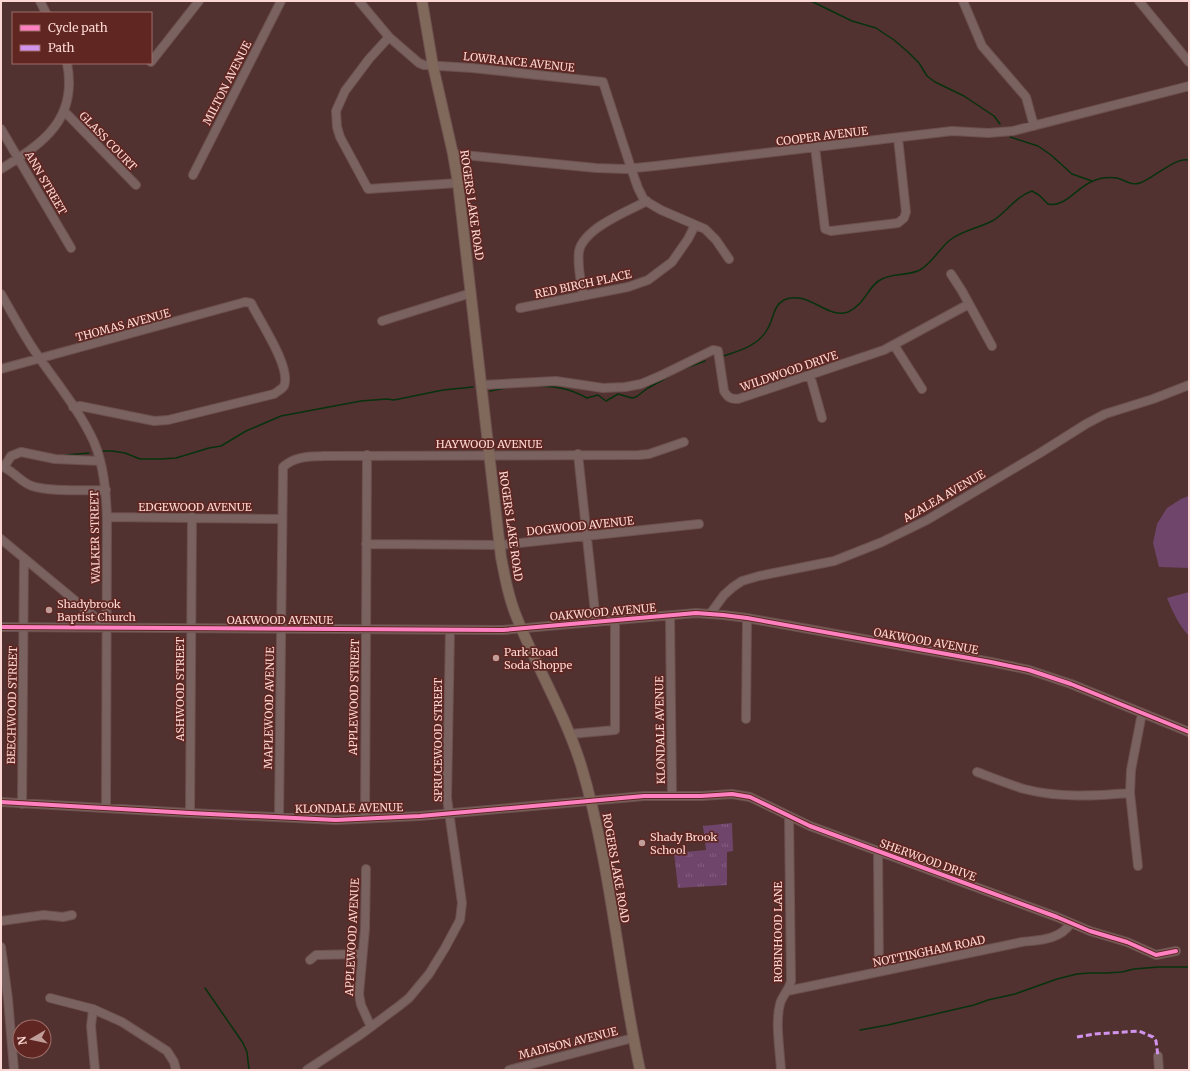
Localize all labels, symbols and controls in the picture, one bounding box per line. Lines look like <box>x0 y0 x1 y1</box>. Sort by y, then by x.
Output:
legend <box>12 12 152 64</box>
text: Cycle path <box>48 20 108 35</box>
street label: MILTON AVENUE <box>200 39 254 127</box>
text: Path <box>48 40 74 55</box>
street label: LOWRANCE AVENUE <box>463 49 575 75</box>
street label: GLASS COURT <box>76 109 140 174</box>
street label: COOPER AVENUE <box>775 123 869 149</box>
street label: ANN STREET <box>22 148 70 217</box>
street label: ROGERS LAKE ROAD <box>457 149 487 261</box>
street label: RED BIRCH PLACE <box>533 267 633 301</box>
street label: THOMAS AVENUE <box>74 306 172 344</box>
street label: WILDWOOD DRIVE <box>737 348 840 395</box>
street label: HAYWOOD AVENUE <box>436 437 542 451</box>
street label: AZALEA AVENUE <box>900 467 987 526</box>
street label: ROGERS LAKE ROAD <box>496 470 526 582</box>
street label: WALKER STREET <box>87 490 103 585</box>
street label: EDGEWOOD AVENUE <box>138 500 252 514</box>
street label: DOGWOOD AVENUE <box>526 513 634 539</box>
place label: Shadybrook Baptist Church <box>57 597 136 624</box>
street label: OAKWOOD AVENUE <box>549 600 657 624</box>
marker: Shadybrook Baptist Church <box>44 605 54 615</box>
street label: OAKWOOD AVENUE <box>227 613 333 627</box>
street label: OAKWOOD AVENUE <box>872 625 980 657</box>
street label: ASHWOOD STREET <box>173 637 187 742</box>
street label: APPLEWOOD STREET <box>346 638 362 756</box>
street label: BEECHWOOD STREET <box>4 645 20 764</box>
place label: Park Road Soda Shoppe <box>504 645 573 672</box>
street label: MAPLEWOOD AVENUE <box>261 647 277 769</box>
marker: Park Road Soda Shoppe <box>491 653 501 663</box>
street label: KLONDALE AVENUE <box>652 676 668 784</box>
street label: SPRUCEWOOD STREET <box>431 678 445 802</box>
street label: KLONDALE AVENUE <box>295 800 403 816</box>
street label: ROGERS LAKE ROAD <box>599 812 633 924</box>
place label: Shady Brook School <box>650 830 717 857</box>
street label: SHERWOOD DRIVE <box>878 836 978 884</box>
marker: Shady Brook School <box>637 838 647 848</box>
street label: APPLEWOOD AVENUE <box>342 878 362 997</box>
street label: ROBINHOOD LANE <box>771 881 785 983</box>
street label: NOTTINGHAM ROAD <box>872 932 986 970</box>
north arrow <box>12 1019 52 1059</box>
street label: MADISON AVENUE <box>517 1024 619 1062</box>
text: N <box>14 1035 30 1046</box>

